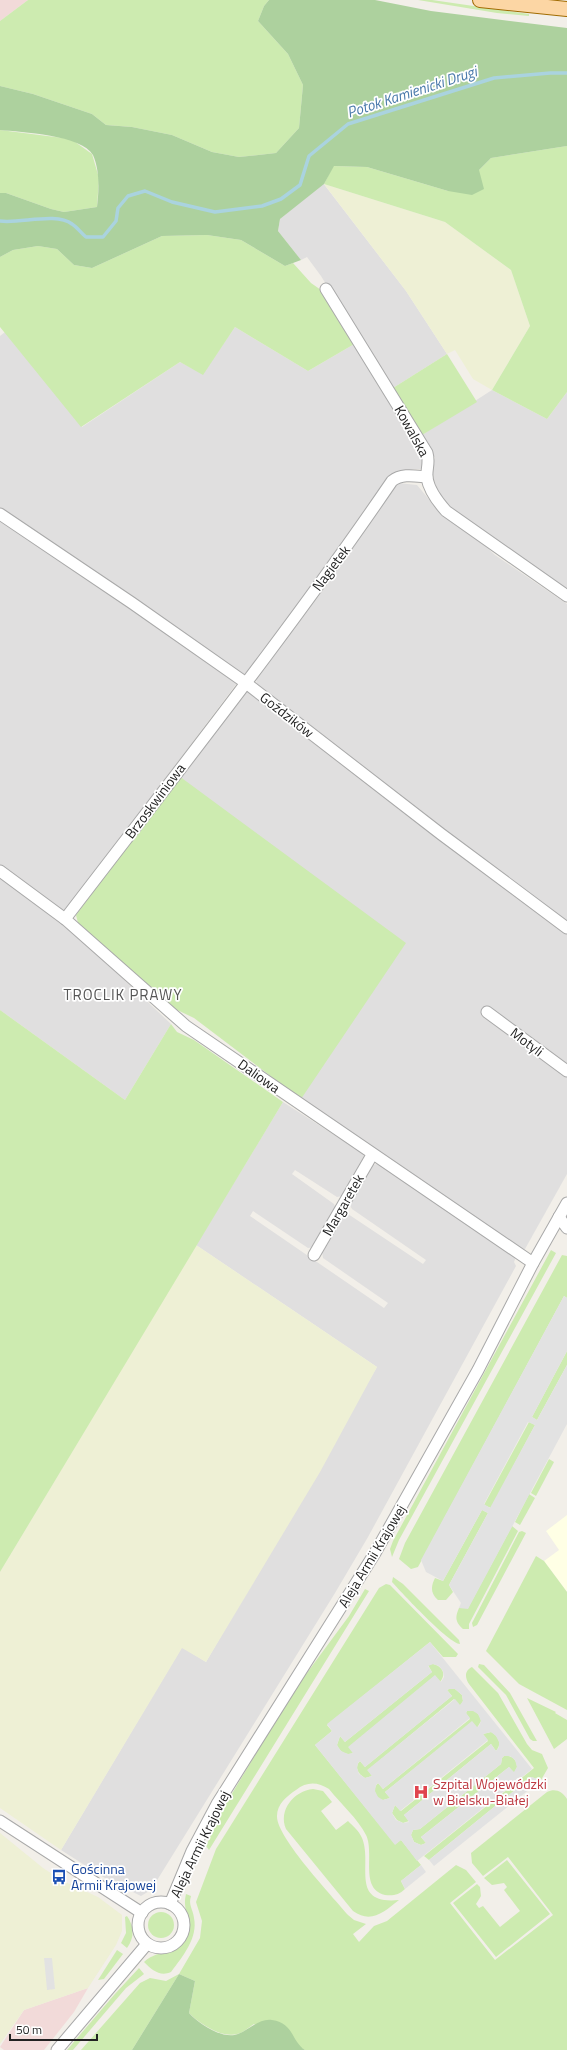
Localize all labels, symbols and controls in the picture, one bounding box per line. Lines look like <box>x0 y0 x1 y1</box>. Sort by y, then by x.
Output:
water label: Potok Kamienicki Drugi <box>344 59 482 123</box>
street label: Kowalska <box>390 401 435 460</box>
street label: Nagietek <box>306 540 355 595</box>
street label: Goździków <box>256 687 319 743</box>
street label: Brzoskwiniowa <box>119 759 190 843</box>
district label: TROCLIK PRAWY <box>64 983 182 1006</box>
street label: Motyli <box>506 1022 548 1061</box>
street label: Daliowa <box>234 1053 285 1098</box>
street label: Margaretek <box>316 1170 369 1240</box>
street label: Aleja Armii Krajowej <box>332 1500 411 1611</box>
place label: Szpital Wojewódzki w Bielsku-Białej <box>433 1773 547 1810</box>
hospital icon: Szpital Wojewódzki w Bielsku-Białej <box>412 1783 430 1801</box>
street label: Aleja Armii Krajowej <box>165 1787 235 1901</box>
place label: Gościnna Armii Krajowej <box>71 1858 156 1895</box>
bus stop icon: Gościnna Armii Krajowej <box>50 1868 68 1886</box>
scale bar <box>10 2016 97 2042</box>
text: 50 m <box>16 2020 42 2039</box>

